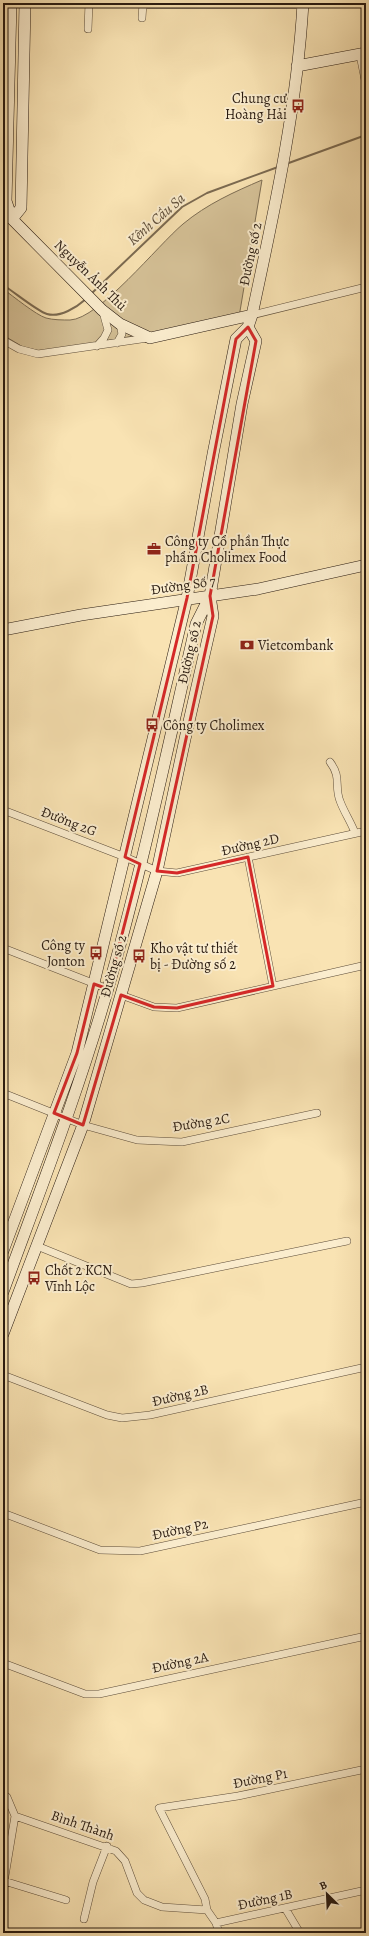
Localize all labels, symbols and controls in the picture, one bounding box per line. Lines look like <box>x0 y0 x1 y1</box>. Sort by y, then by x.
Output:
place label: Chung cư Hoàng Hải <box>225 89 287 124</box>
bus stop icon: Chung cư Hoàng Hải <box>290 98 306 114</box>
water label: Kênh Cầu Sa <box>123 188 189 250</box>
street label: Đường số 2 <box>234 220 267 288</box>
street label: Nguyễn Ảnh Thủ <box>50 236 131 315</box>
place label: Công ty Cổ phần Thực phẩm Cholimex Food <box>165 532 289 567</box>
office icon: Công ty Cổ phần Thực phẩm Cholimex Food <box>146 541 162 557</box>
street label: Đường Số 7 <box>149 572 217 599</box>
street label: Đường số 2 <box>173 618 206 686</box>
place label: Vietcombank <box>257 636 333 655</box>
bank icon: Vietcombank <box>239 637 255 653</box>
place label: Công ty Cholimex <box>163 716 265 735</box>
bus stop icon: Công ty Cholimex <box>144 717 160 733</box>
street label: Đường 2G <box>38 802 99 841</box>
street label: Đường 2D <box>219 829 281 860</box>
street label: Đường số 2 <box>95 932 132 1000</box>
place label: Công ty Jonton <box>41 936 86 971</box>
place label: Kho vật tư thiết bị - Đường số 2 <box>150 939 238 974</box>
bus stop icon: Công ty Jonton <box>88 945 104 961</box>
bus stop icon: Kho vật tư thiết bị - Đường số 2 <box>131 948 147 964</box>
street label: Đường 2C <box>171 1109 231 1136</box>
place label: Chốt 2 KCN Vĩnh Lộc <box>44 1261 112 1296</box>
bus stop icon: Chốt 2 KCN Vĩnh Lộc <box>26 1270 42 1286</box>
street label: Đường 2B <box>150 1380 210 1411</box>
street label: Đường P2 <box>150 1514 210 1545</box>
street label: Đường 2A <box>150 1647 211 1678</box>
street label: Đường P1 <box>231 1764 289 1793</box>
street label: Bình Thành <box>49 1806 117 1845</box>
north arrow <box>307 1874 347 1914</box>
text: B <box>317 1877 329 1894</box>
street label: Đường 1B <box>236 1884 294 1915</box>

